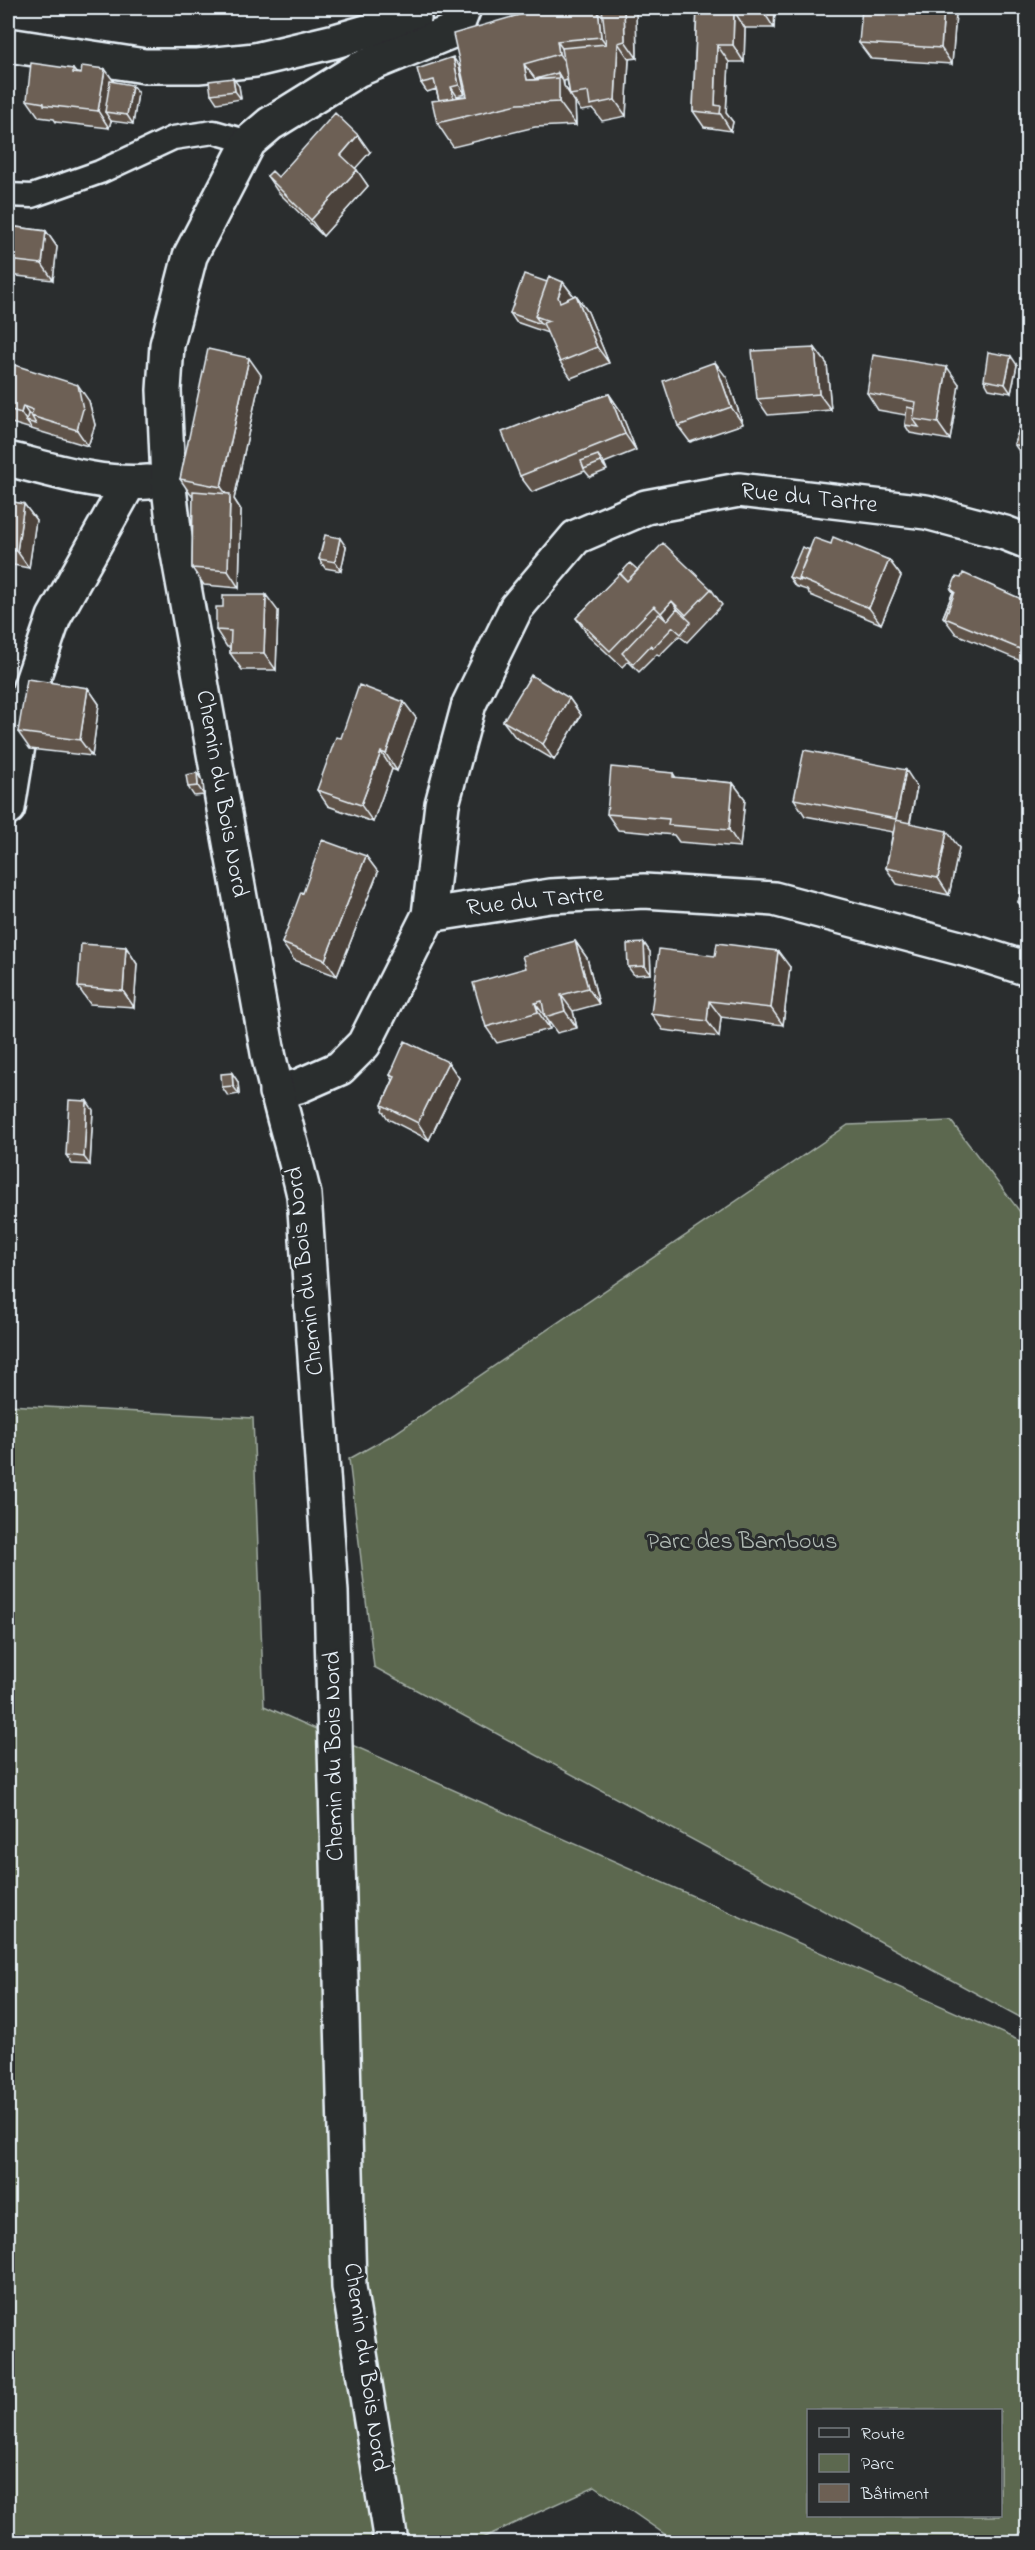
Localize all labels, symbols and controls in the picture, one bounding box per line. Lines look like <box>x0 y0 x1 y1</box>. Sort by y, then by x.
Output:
street label: Rue du Tartre <box>739 474 879 524</box>
street label: Chemin du Bois Nord <box>186 688 257 901</box>
street label: Rue du Tartre <box>465 877 605 927</box>
street label: Chemin du Bois Nord <box>278 1164 334 1377</box>
park label: Parc des Bambous <box>647 1525 837 1560</box>
street label: Chemin du Bois Nord <box>316 1650 354 1861</box>
street label: Chemin du Bois Nord <box>333 2261 397 2474</box>
legend <box>807 2409 1002 2517</box>
text: Route <box>861 2422 906 2448</box>
text: Parc <box>861 2452 894 2478</box>
text: Bâtiment <box>860 2482 929 2508</box>

